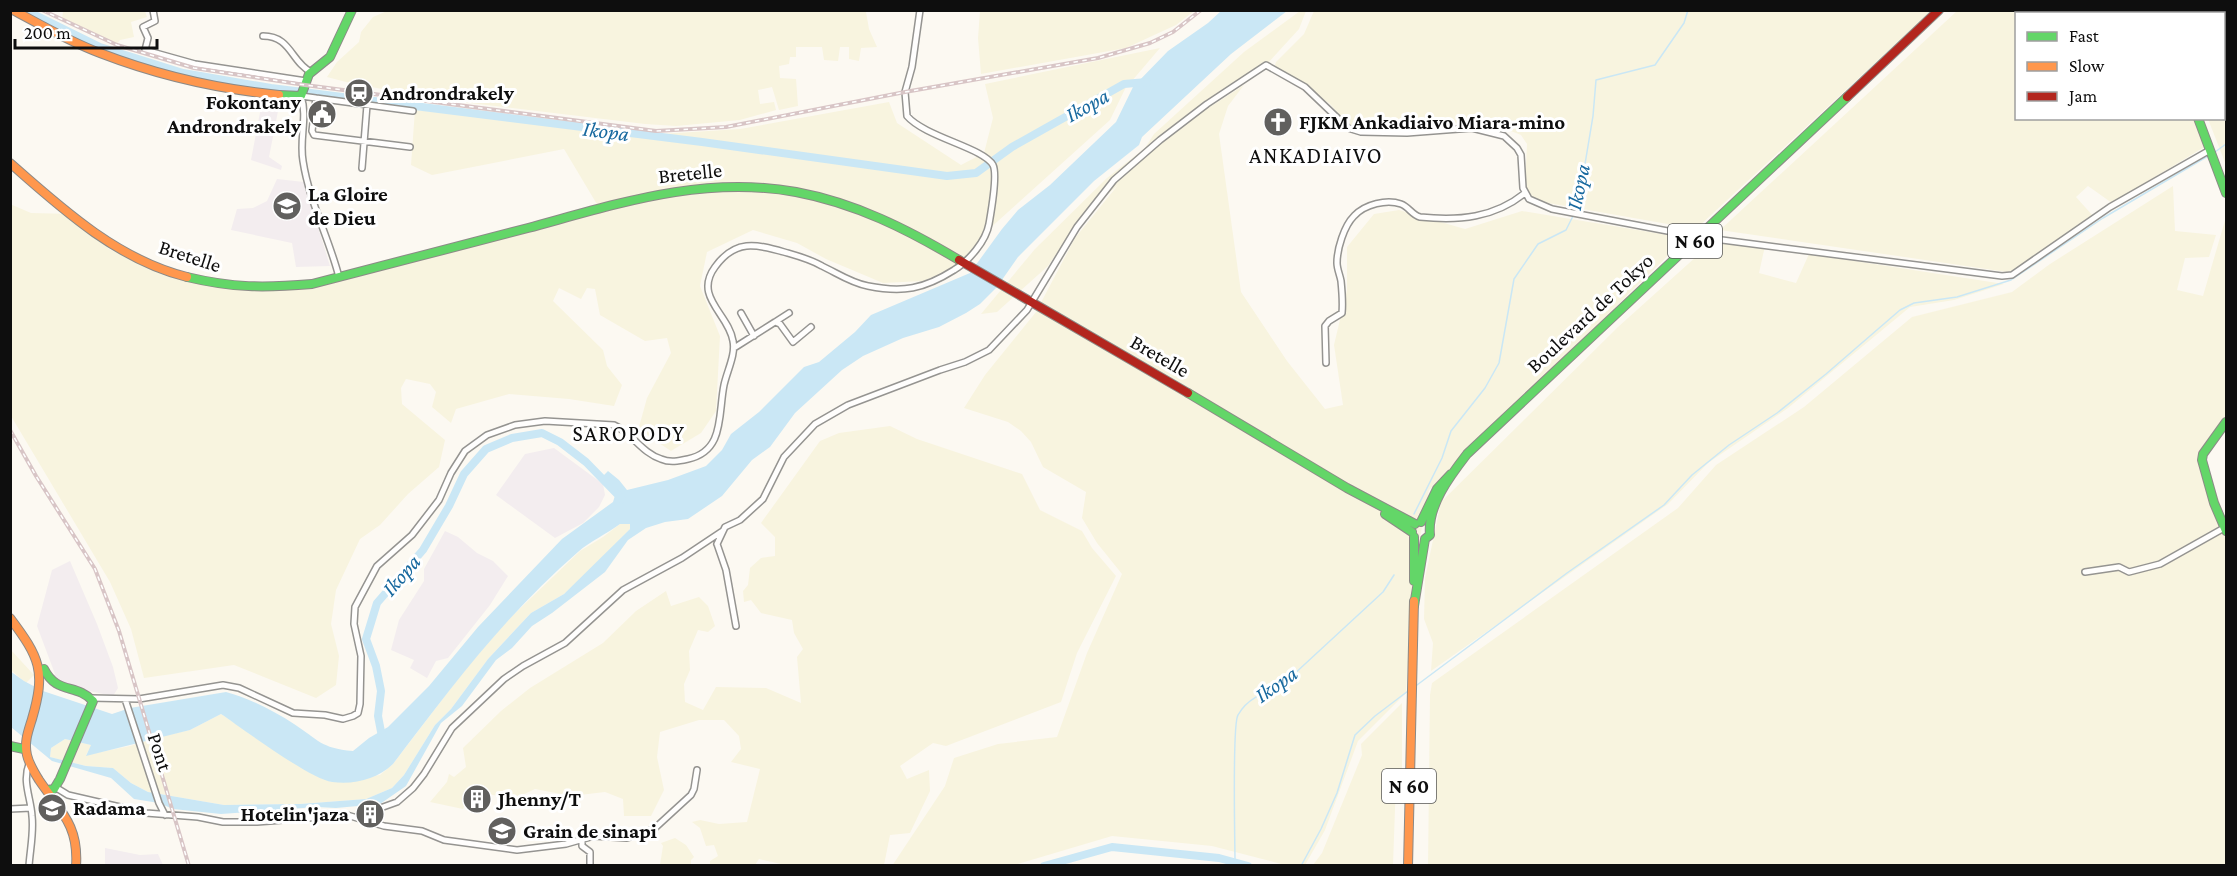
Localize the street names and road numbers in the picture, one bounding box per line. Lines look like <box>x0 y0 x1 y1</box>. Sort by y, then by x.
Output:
street label: Bretelle <box>657 158 723 188</box>
road number: N 60 <box>1668 224 1722 258</box>
street label: Bretelle <box>156 235 224 277</box>
street label: Boulevard de Tokyo <box>1522 248 1658 378</box>
street label: Bretelle <box>1126 330 1194 382</box>
street label: Pont <box>143 730 178 775</box>
road number: N 60 <box>1382 769 1436 803</box>

